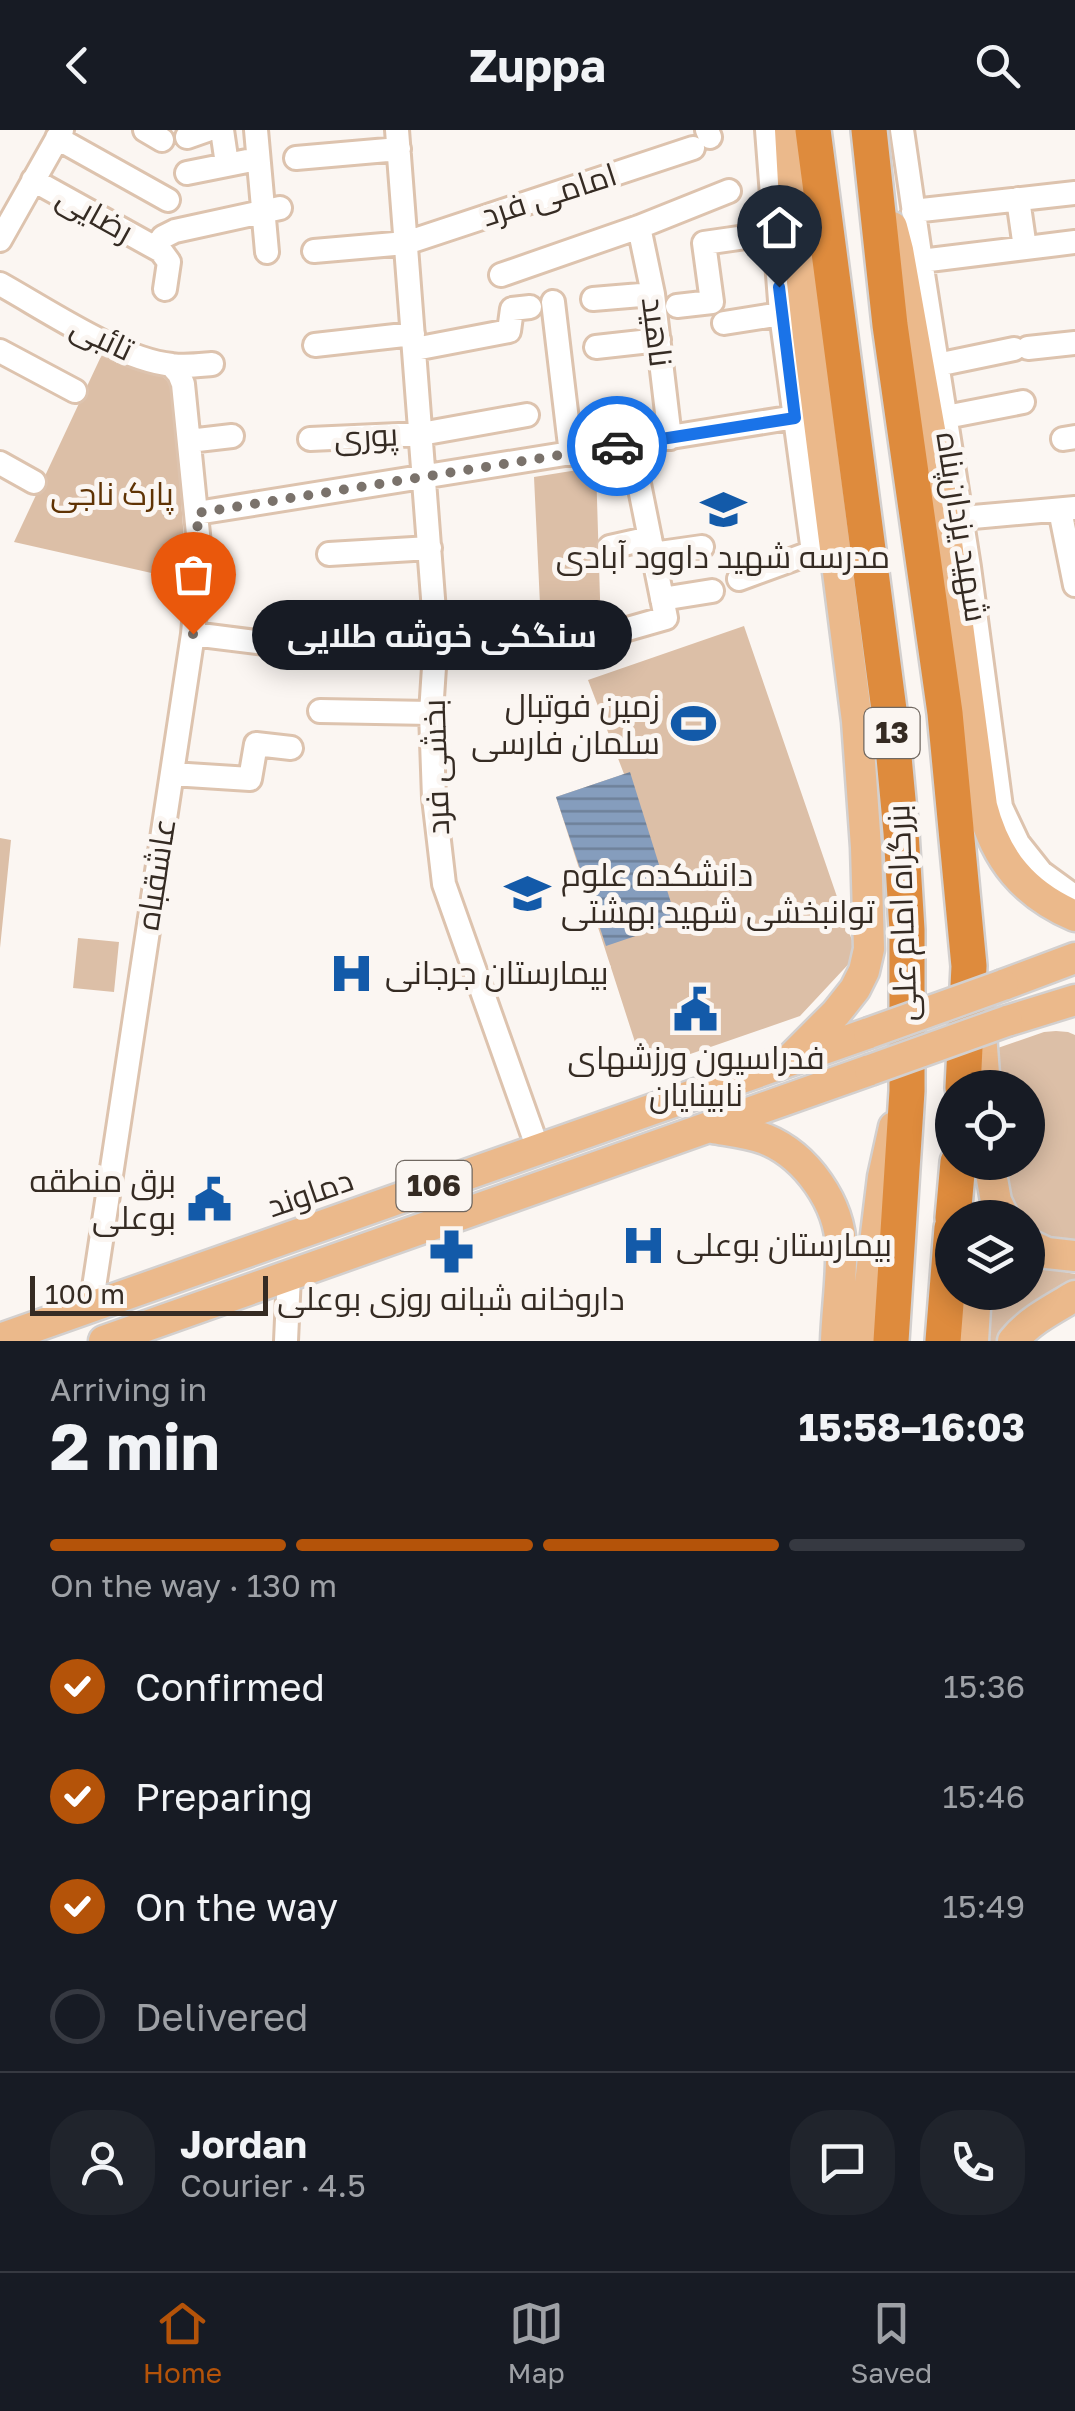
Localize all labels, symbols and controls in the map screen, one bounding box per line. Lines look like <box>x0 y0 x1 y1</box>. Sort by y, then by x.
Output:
icon: back <box>50 38 105 93</box>
text: Zuppa <box>469 38 606 92</box>
icon: search <box>970 38 1025 93</box>
street label: امامی فرد <box>476 154 621 235</box>
street label: رضایی <box>50 177 140 250</box>
pin <box>737 185 822 288</box>
icon: home <box>752 200 807 255</box>
street label: ناهید <box>635 295 681 369</box>
street label: تائبی <box>65 306 140 369</box>
courier <box>567 396 667 496</box>
street label: پوری <box>333 414 400 459</box>
icon: car <box>590 419 645 474</box>
street label: شهید یزدان‌پناه <box>926 429 997 625</box>
park label: پارک ناجی <box>50 474 174 515</box>
school or university icon: مدرسه شهید داوود آبادی <box>699 485 747 533</box>
pin <box>151 532 236 635</box>
place label: مدرسه شهید داوود آبادی <box>556 537 890 576</box>
icon: bag <box>166 547 221 602</box>
callout: سنگکی خوشه طلایی <box>253 599 633 669</box>
text: سنگکی خوشه طلایی <box>287 616 597 654</box>
place label: زمین فوتبال سلمان فارسی <box>471 686 660 762</box>
street label: بخشی فرد <box>414 698 457 836</box>
sports icon: زمین فوتبال سلمان فارسی <box>669 700 717 748</box>
road number: 13 <box>864 708 920 758</box>
street label: بزرگراه امام علی <box>878 804 928 1022</box>
street label: عاشقباه <box>127 815 183 933</box>
place label: دانشکده علوم توانبخشی شهید بهشتی <box>561 855 875 931</box>
school or university icon: دانشکده علوم توانبخشی شهید بهشتی <box>504 869 552 917</box>
hospital icon: بیمارستان جرجانی <box>328 949 376 997</box>
place label: بیمارستان جرجانی <box>385 953 608 992</box>
public building icon: فدراسیون ورزشهای نابینایان <box>672 986 720 1034</box>
place label: فدراسیون ورزشهای نابینایان <box>567 1038 825 1114</box>
map controls <box>935 1070 1045 1310</box>
button: locate <box>935 1070 1045 1180</box>
street label: دماوند <box>262 1160 358 1224</box>
place label: برق منطقه بوعلی <box>29 1161 176 1237</box>
road number: 106 <box>396 1161 472 1211</box>
public building icon: برق منطقه بوعلی <box>185 1175 233 1223</box>
button: layers <box>935 1200 1045 1310</box>
hospital icon: بیمارستان بوعلی <box>619 1221 667 1269</box>
place label: بیمارستان بوعلی <box>676 1225 892 1264</box>
pharmacy icon: داروخانه شبانه روزی بوعلی <box>427 1227 475 1275</box>
scale bar <box>30 1271 268 1316</box>
text: 100 m <box>45 1277 125 1310</box>
place label: داروخانه شبانه روزی بوعلی <box>277 1279 625 1318</box>
text: Arriving in <box>50 1370 207 1408</box>
text: 15:58–16:03 <box>799 1404 1025 1449</box>
text: 2 min <box>50 1406 220 1484</box>
text: On the way · 130 m <box>50 1566 337 1604</box>
icon: check <box>50 1659 105 1714</box>
text: Confirmed <box>135 1664 325 1709</box>
text: 15:36 <box>943 1667 1025 1705</box>
icon: check <box>50 1769 105 1824</box>
text: Preparing <box>135 1774 313 1819</box>
text: 15:46 <box>942 1777 1025 1815</box>
icon: check <box>50 1879 105 1934</box>
text: On the way <box>135 1884 338 1929</box>
text: 15:49 <box>942 1887 1025 1925</box>
text: Delivered <box>135 1994 308 2039</box>
button: person <box>50 2110 155 2215</box>
button: chat <box>790 2110 895 2215</box>
button: phone <box>920 2110 1025 2215</box>
text: Jordan <box>180 2121 307 2166</box>
text: Courier · 4.5 <box>180 2166 366 2204</box>
tab: Home <box>143 2296 222 2389</box>
tab: Map <box>508 2296 565 2389</box>
tab: Saved <box>850 2296 932 2389</box>

